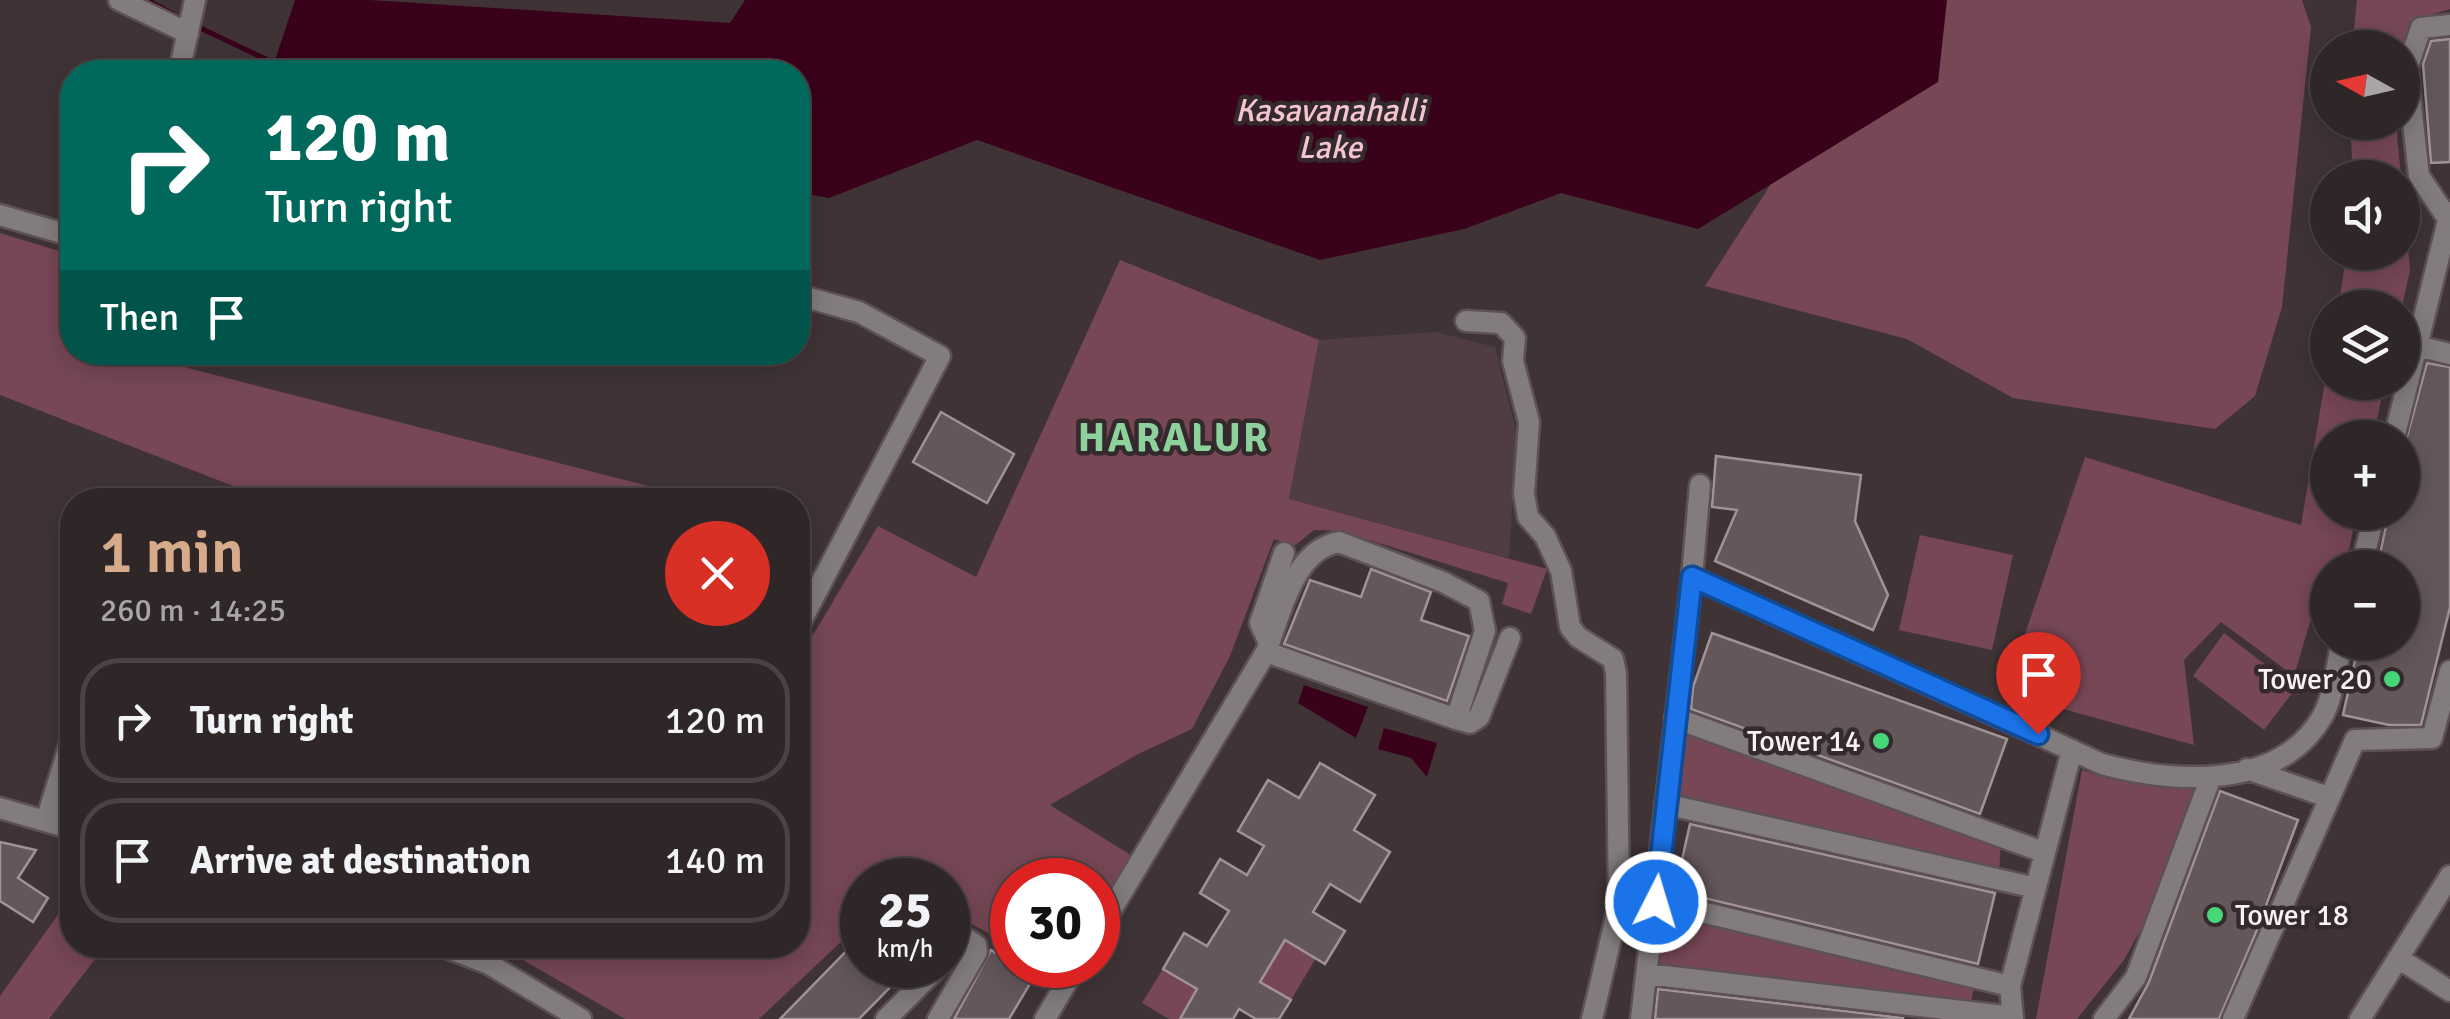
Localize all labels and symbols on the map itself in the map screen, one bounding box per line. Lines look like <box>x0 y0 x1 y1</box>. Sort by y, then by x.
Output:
north arrow <box>2310 30 2420 140</box>
water label: Kasavanahalli Lake <box>1235 91 1428 167</box>
district label: HARALUR <box>1078 413 1270 463</box>
pin <box>1996 632 2081 735</box>
place label: Tower 20 <box>2258 661 2372 698</box>
marker: Tower 20 <box>2381 668 2403 690</box>
place label: Tower 14 <box>1747 723 1861 760</box>
marker: Tower 14 <box>1870 730 1892 752</box>
position arrow <box>1604 850 1708 954</box>
speed limit sign: 30 <box>990 858 1120 988</box>
place label: Tower 18 <box>2235 897 2349 934</box>
marker: Tower 18 <box>2204 904 2226 926</box>

